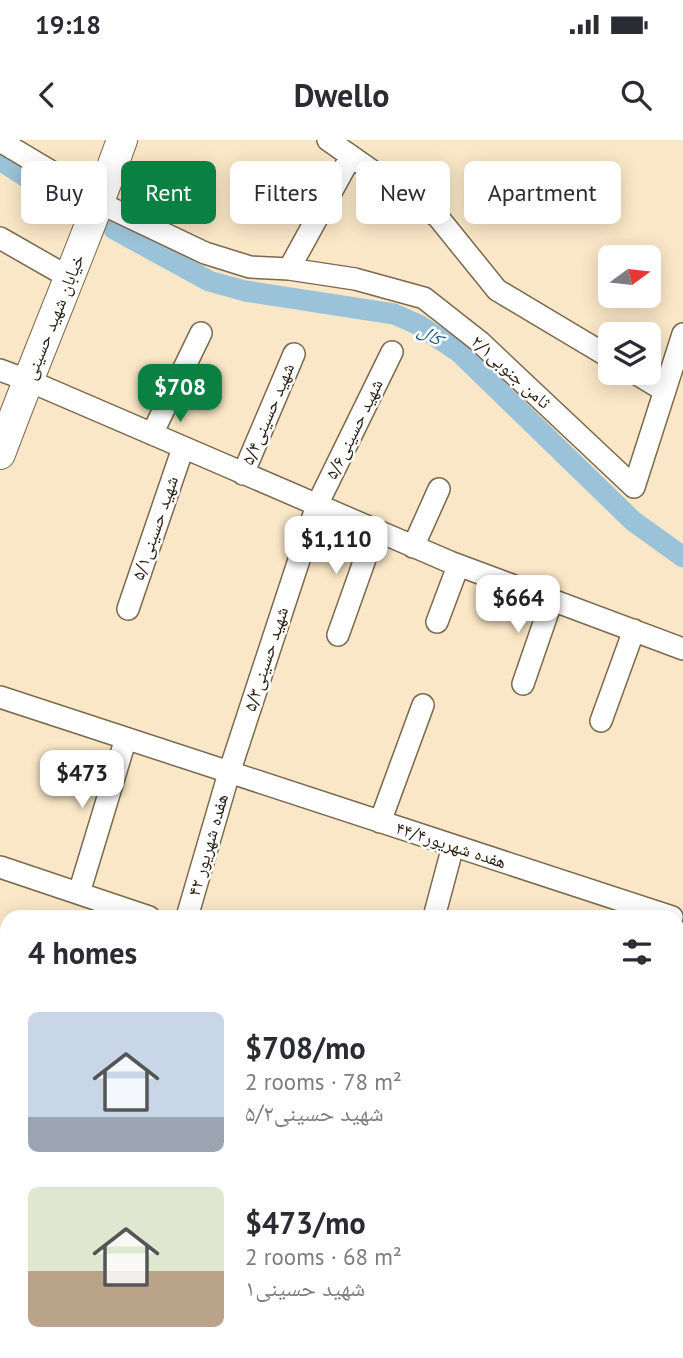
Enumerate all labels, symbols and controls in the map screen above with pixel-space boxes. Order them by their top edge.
text: 19:18 [35,8,101,41]
text: Dwello [294,74,389,116]
icon: back [28,76,66,114]
icon: search [617,76,655,114]
chip: Buy [21,161,107,224]
chip: Rent [121,161,216,224]
chip: Filters [230,161,342,224]
chip: New [356,161,450,224]
chip: Apartment [464,161,621,224]
north arrow [598,245,662,308]
map controls [598,245,661,385]
street label: خیابان شهید حسینی [18,251,89,383]
water label: کال [414,317,450,352]
button: layers [598,322,661,385]
street label: ثامن جنوبی۲/۱ [467,330,556,413]
street label: شهید حسینی۵/۴ [236,359,299,468]
pin: $708 [139,364,221,424]
text: $708 [154,372,206,401]
street label: شهید حسینی۵/۶ [319,375,388,483]
street label: شهید حسینی۵/۱ [126,473,183,583]
pin: $1,110 [279,516,393,576]
text: $1,110 [300,524,372,553]
pin: $664 [477,575,559,635]
text: $664 [492,583,544,612]
street label: شهید حسینی۵/۳ [238,604,293,714]
pin: $473 [41,750,123,810]
text: $473 [56,758,108,787]
street label: هفده شهریور ۴۲ [182,791,233,899]
street label: هفده شهریور۴۴/۴ [393,816,509,873]
text: 4 homes [28,933,137,972]
icon: filters [618,933,656,971]
text: $708/mo [245,1028,366,1067]
icon: home [84,1040,168,1124]
text: 2 rooms · 78 m² [245,1067,402,1096]
text: شهید حسینی۵/۲ [245,1098,384,1127]
text: $473/mo [245,1203,366,1242]
icon: home [84,1215,168,1299]
text: 2 rooms · 68 m² [245,1242,402,1271]
text: شهید حسینی۱ [245,1273,365,1302]

